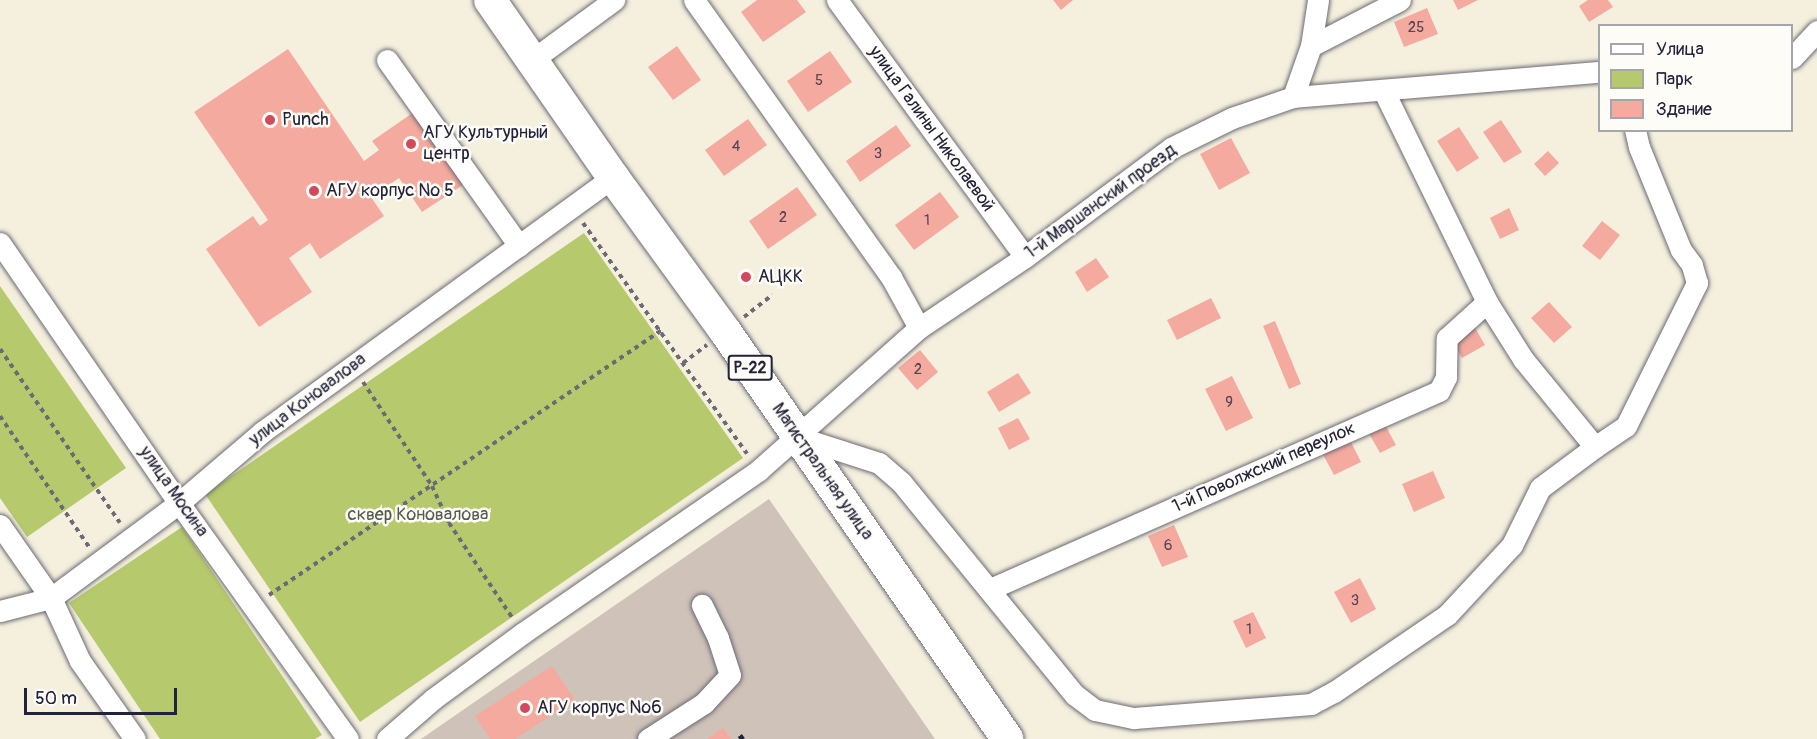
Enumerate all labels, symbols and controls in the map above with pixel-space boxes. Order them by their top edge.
house number: 25 [1408,19,1424,37]
legend [1598,24,1793,132]
text: Улица [1656,38,1704,61]
street label: улица Галины Николаевой [864,42,998,216]
text: Парк [1656,68,1693,91]
house number: 5 [815,72,823,90]
text: Здание [1656,98,1712,121]
place label: Punch [282,109,329,131]
marker: Punch [263,113,277,127]
place label: АГУ Культурный центр [423,123,548,166]
marker: АГУ Культурный центр [404,137,418,151]
house number: 4 [732,138,740,156]
street label: 1-й Маршанский проезд [1021,140,1181,264]
house number: 3 [874,145,882,163]
place label: АГУ корпус № 5 [326,180,454,202]
marker: АГУ корпус № 5 [307,184,321,198]
house number: 2 [779,209,787,227]
house number: 1 [924,212,930,230]
place label: АЦКК [758,266,803,288]
marker: АЦКК [739,270,753,284]
street label: улица Коновалова [245,349,371,451]
road number: Р-22 [728,355,772,381]
house number: 2 [914,361,922,379]
house number: 9 [1225,394,1233,412]
street label: Магистральная улица [767,399,877,545]
street label: 1-й Поволжский переулок [1169,418,1359,518]
street label: улица Мосина [134,442,212,542]
park label: сквер Коновалова [348,504,488,526]
house number: 6 [1164,537,1172,555]
house number: 3 [1351,592,1359,610]
house number: 1 [1246,621,1252,639]
scale bar [27,676,180,714]
text: 50 m [35,687,77,710]
place label: АГУ корпус №6 [537,697,662,719]
marker: АГУ корпус №6 [518,701,532,715]

